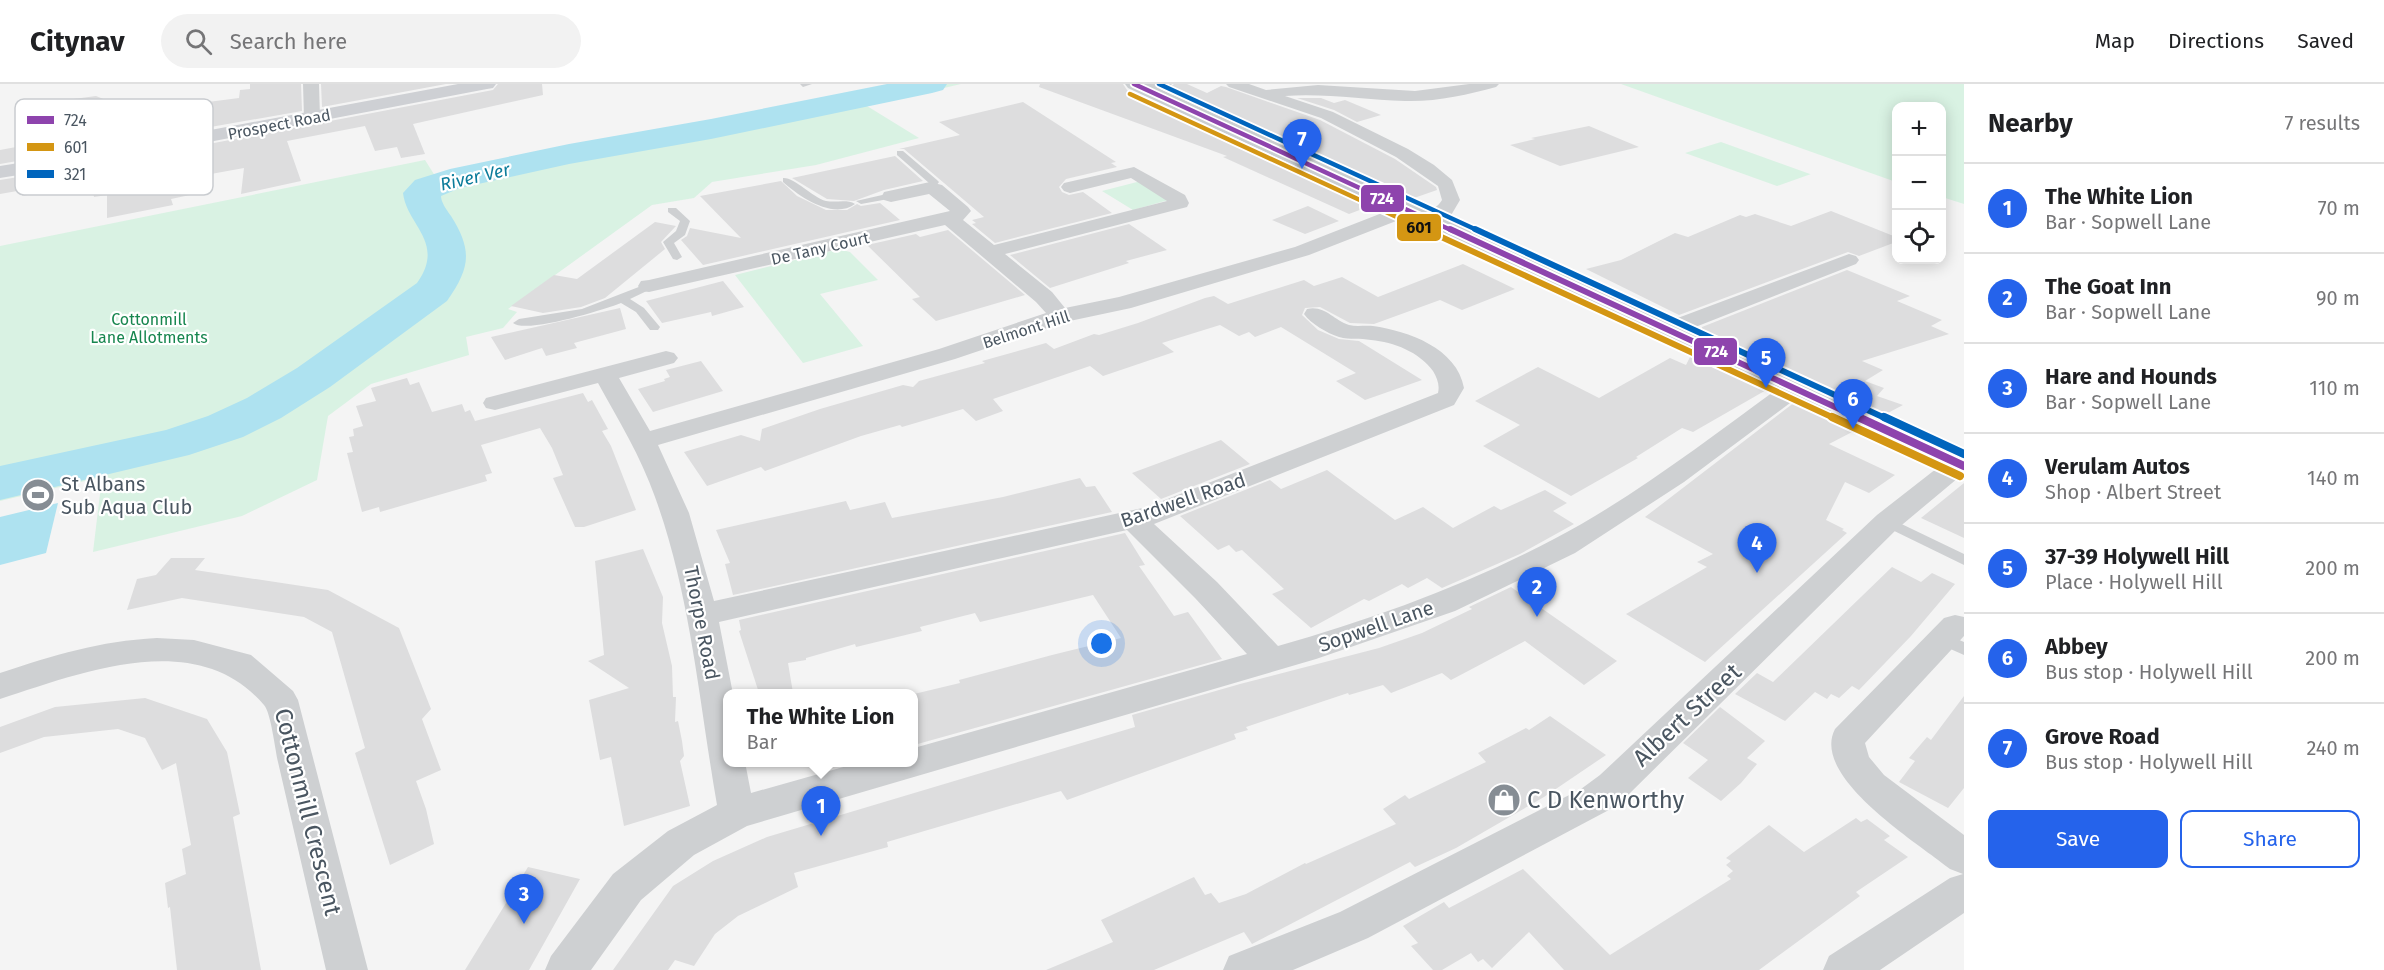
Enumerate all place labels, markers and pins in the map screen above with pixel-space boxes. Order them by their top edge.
pin: 7 [1282,120,1322,169]
pin: 5 [1746,338,1786,388]
pin: 6 [1834,380,1872,429]
place label: St Albans Sub Aqua Club [61,472,192,519]
sports icon: St Albans Sub Aqua Club [20,477,56,513]
pin: 4 [1738,524,1776,573]
pin: 2 [1518,568,1556,617]
shop icon: C D Kenworthy [1486,782,1522,818]
pin: 1 [802,786,840,836]
place label: C D Kenworthy [1527,786,1685,814]
pin: 3 [504,874,544,924]

